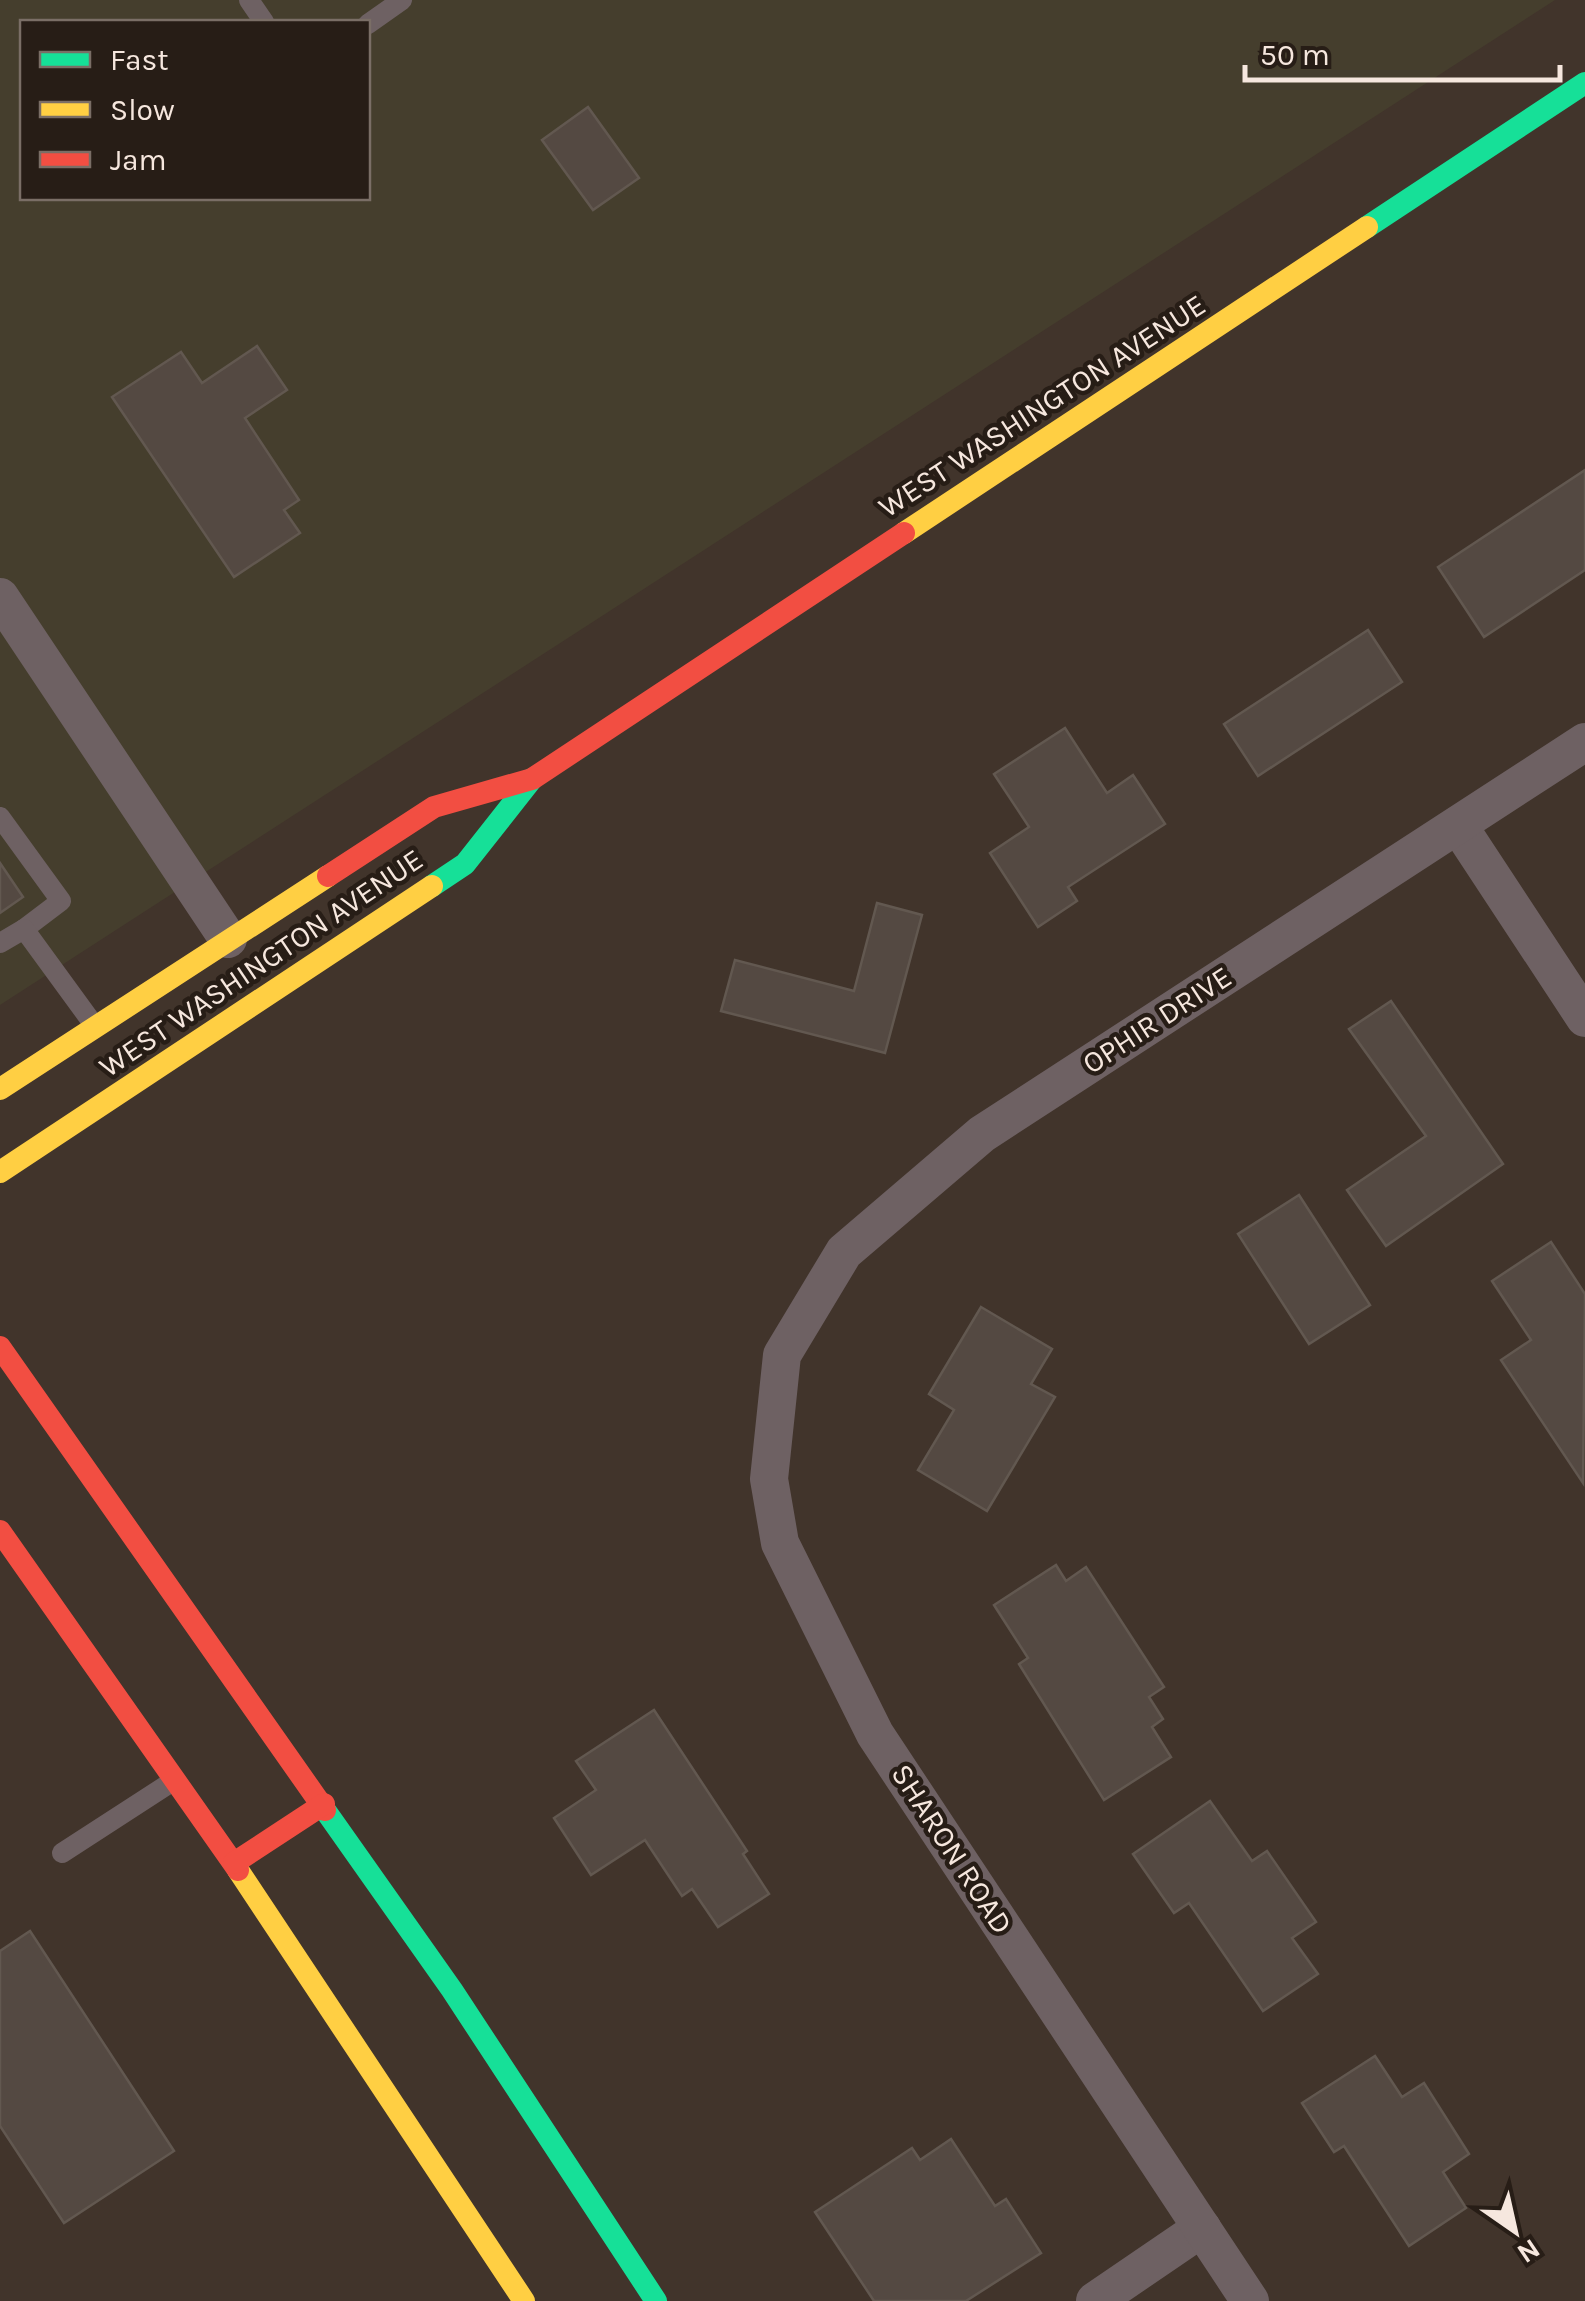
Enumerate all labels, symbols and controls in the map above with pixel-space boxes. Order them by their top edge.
legend [20,20,370,200]
scale bar [1245,20,1560,82]
text: 50 m [1260,37,1330,73]
text: Fast [110,42,169,78]
text: Slow [110,92,175,128]
text: Jam [110,142,167,178]
street label: WEST WASHINGTON AVENUE [872,287,1212,525]
street label: WEST WASHINGTON AVENUE [92,841,430,1085]
street label: OPHIR DRIVE [1076,959,1238,1081]
street label: SHARON ROAD [884,1757,1020,1941]
north arrow [1465,2181,1565,2281]
text: N [1511,2232,1546,2271]

